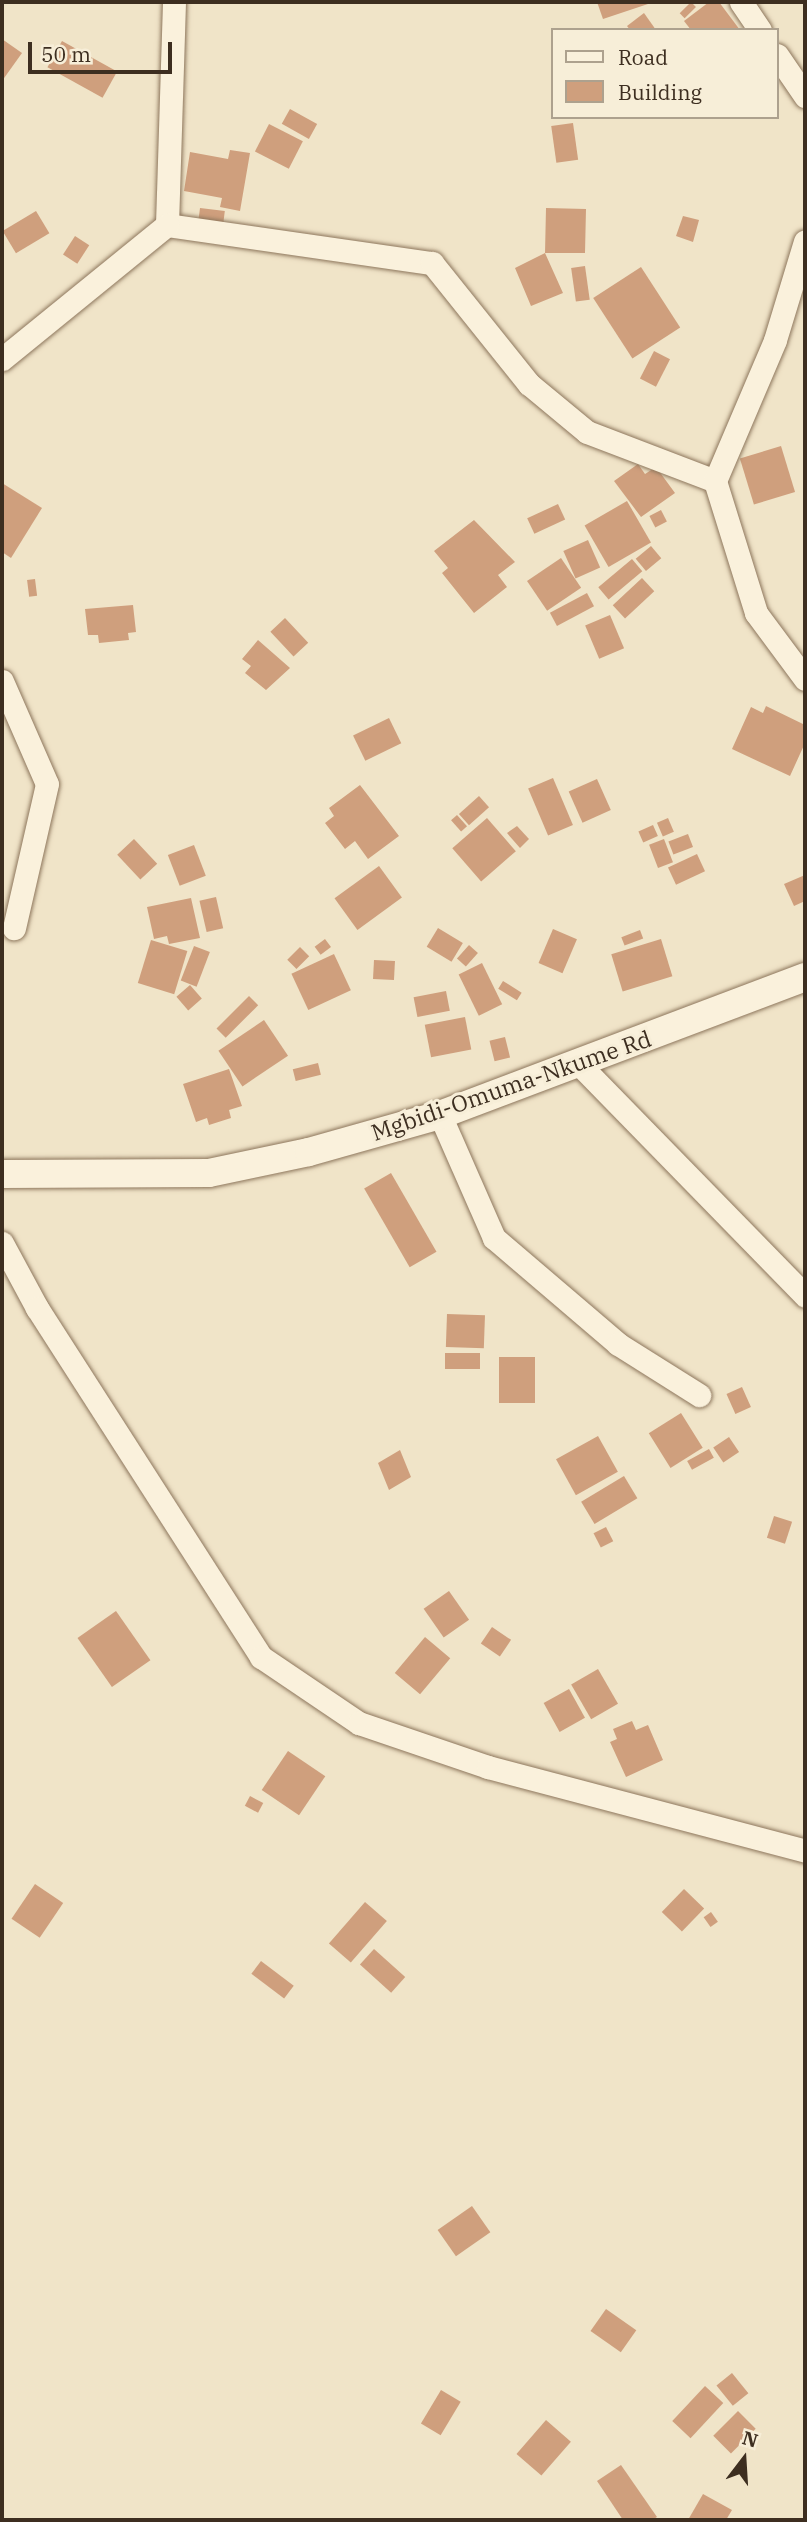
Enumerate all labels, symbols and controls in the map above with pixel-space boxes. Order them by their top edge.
scale bar [32,28,175,72]
legend [552,28,779,119]
text: 50 m [41,40,91,68]
text: Road [618,43,668,71]
text: Building [618,78,702,106]
street label: Mgbidi-Omuma-Nkume Rd [367,1024,655,1146]
north arrow [709,2424,779,2494]
text: N [739,2425,761,2453]

